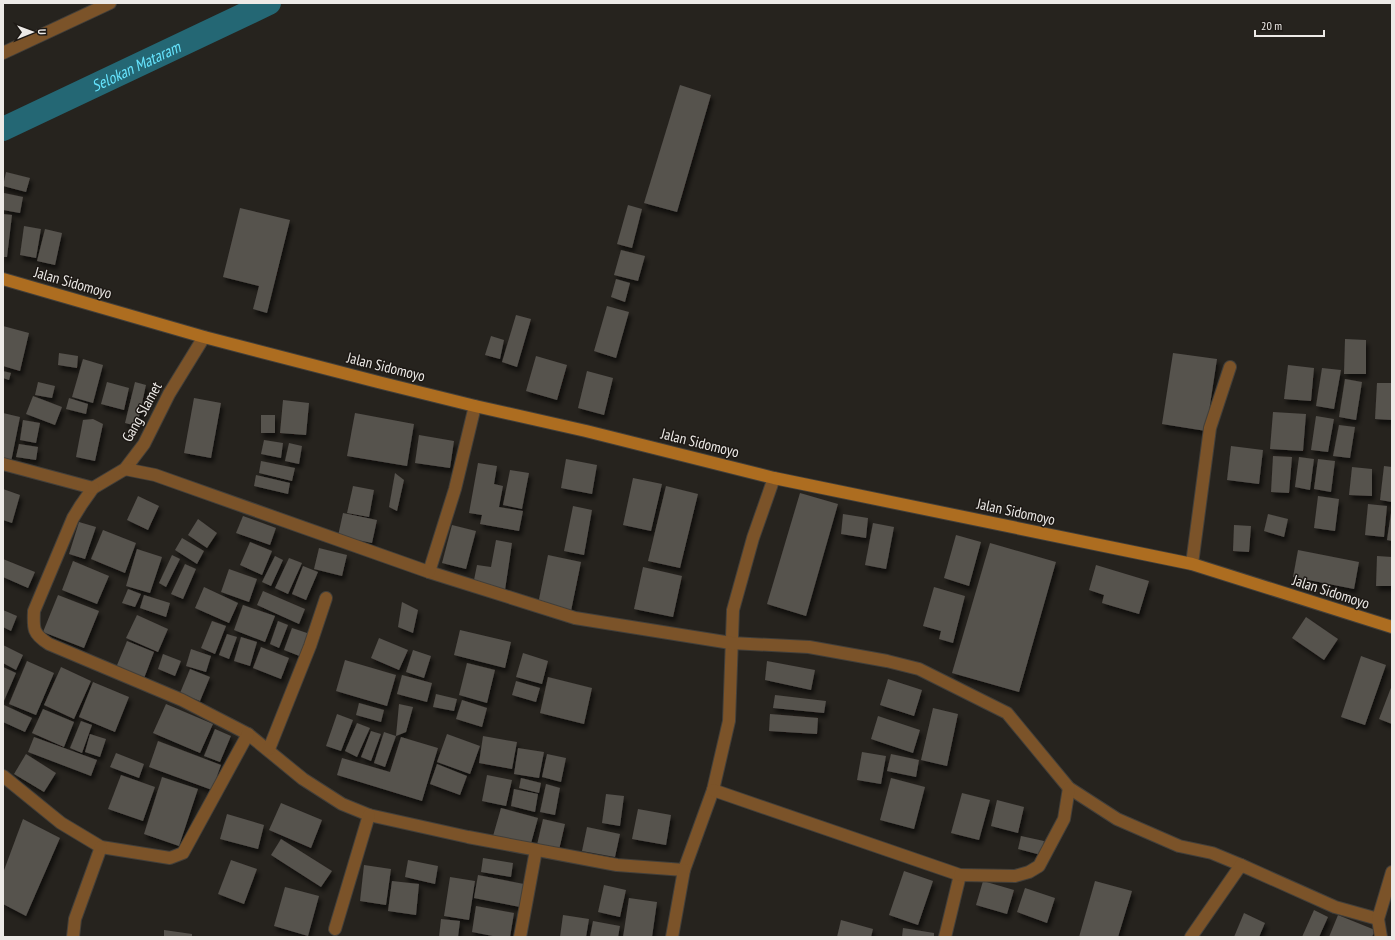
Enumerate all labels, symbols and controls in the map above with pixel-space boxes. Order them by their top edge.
north arrow [12,12,52,52]
scale bar [1255,12,1324,38]
text: 20 m [1261,18,1282,33]
text: U [35,29,49,35]
water label: Selokan Mataram [88,36,185,96]
street label: Jalan Sidomoyo [31,262,114,303]
street label: Jalan Sidomoyo [344,347,427,385]
street label: Gang Slamet [117,378,166,445]
street label: Jalan Sidomoyo [658,423,741,461]
street label: Jalan Sidomoyo [974,494,1057,529]
street label: Jalan Sidomoyo [1289,570,1372,613]

